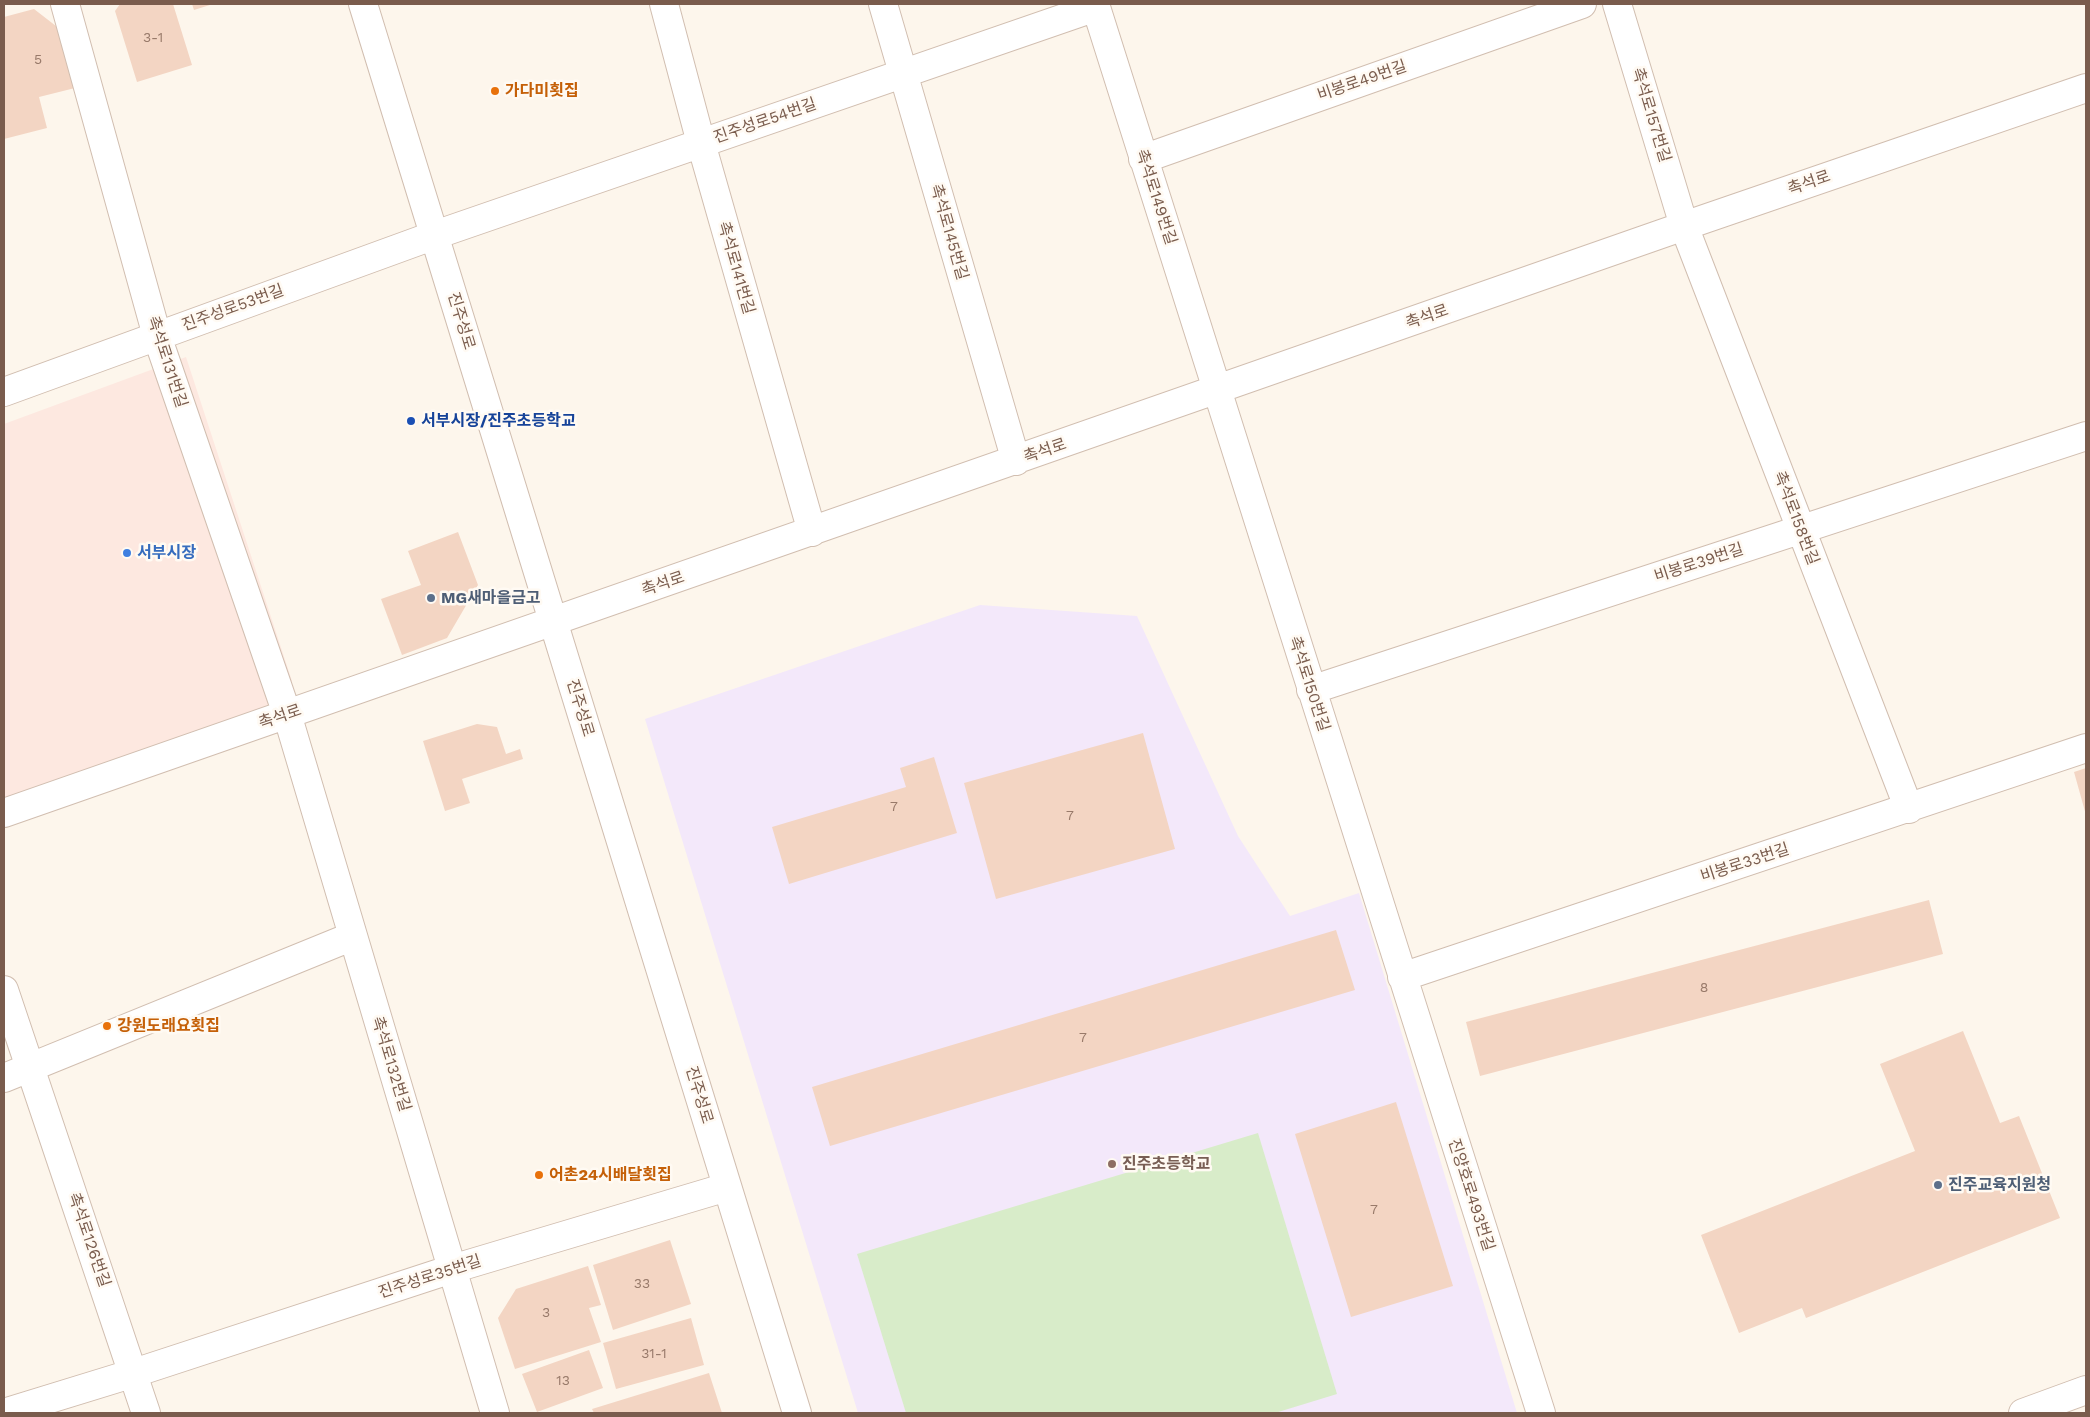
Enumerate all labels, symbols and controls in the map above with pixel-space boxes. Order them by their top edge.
house number: 3-1 [143,30,163,46]
house number: 5 [34,52,42,68]
street label: 비봉로49번길 [1315,57,1409,105]
street label: 촉석로157번길 [1627,65,1675,165]
place label: 가다미횟집 [505,81,579,101]
marker: 가다미횟집 [489,85,501,97]
street label: 진주성로54번길 [711,94,819,148]
street label: 촉석로149번길 [1131,147,1181,247]
street label: 촉석로 [1785,167,1833,199]
street label: 촉석로145번길 [926,182,972,282]
street label: 촉석로141번길 [714,219,758,317]
street label: 진주성로53번길 [179,281,287,335]
street label: 진주성로 [443,290,479,352]
street label: 촉석로 [1403,301,1451,333]
street label: 촉석로131번길 [143,314,191,410]
place label: 서부시장/진주초등학교 [421,411,576,431]
marker: 서부시장/진주초등학교 [405,415,417,427]
street label: 촉석로 [1021,435,1069,467]
street label: 촉석로158번길 [1769,468,1823,568]
street label: 비봉로39번길 [1652,540,1746,586]
place label: 서부시장 [137,543,196,563]
marker: 서부시장 [121,547,133,559]
street label: 촉석로 [639,568,687,600]
place label: MG새마을금고 [441,588,541,608]
marker: MG새마을금고 [425,592,437,604]
street label: 촉석로150번길 [1285,634,1333,734]
street label: 진주성로 [562,677,598,739]
street label: 촉석로 [256,701,304,733]
house number: 7 [890,799,898,815]
house number: 7 [1066,808,1074,824]
street label: 비봉로33번길 [1698,840,1792,886]
house number: 8 [1700,980,1708,996]
street label: 촉석로132번길 [367,1014,415,1114]
place label: 강원도래요횟집 [117,1016,220,1036]
marker: 강원도래요횟집 [101,1020,113,1032]
house number: 7 [1079,1030,1087,1046]
street label: 진주성로 [681,1064,717,1126]
street label: 진양호로493번길 [1444,1136,1498,1254]
place label: 진주초등학교 [1122,1154,1210,1174]
marker: 진주초등학교 [1106,1158,1118,1170]
place label: 어촌24시배달횟집 [549,1165,672,1185]
marker: 어촌24시배달횟집 [533,1169,545,1181]
place label: 진주교육지원청 [1948,1175,2051,1195]
marker: 진주교육지원청 [1932,1179,1944,1191]
street label: 촉석로126번길 [64,1190,114,1290]
house number: 7 [1370,1202,1378,1218]
street label: 진주성로35번길 [376,1251,484,1303]
house number: 33 [634,1276,650,1292]
house number: 3 [542,1305,550,1321]
house number: 31-1 [641,1346,667,1362]
house number: 13 [556,1373,570,1389]

